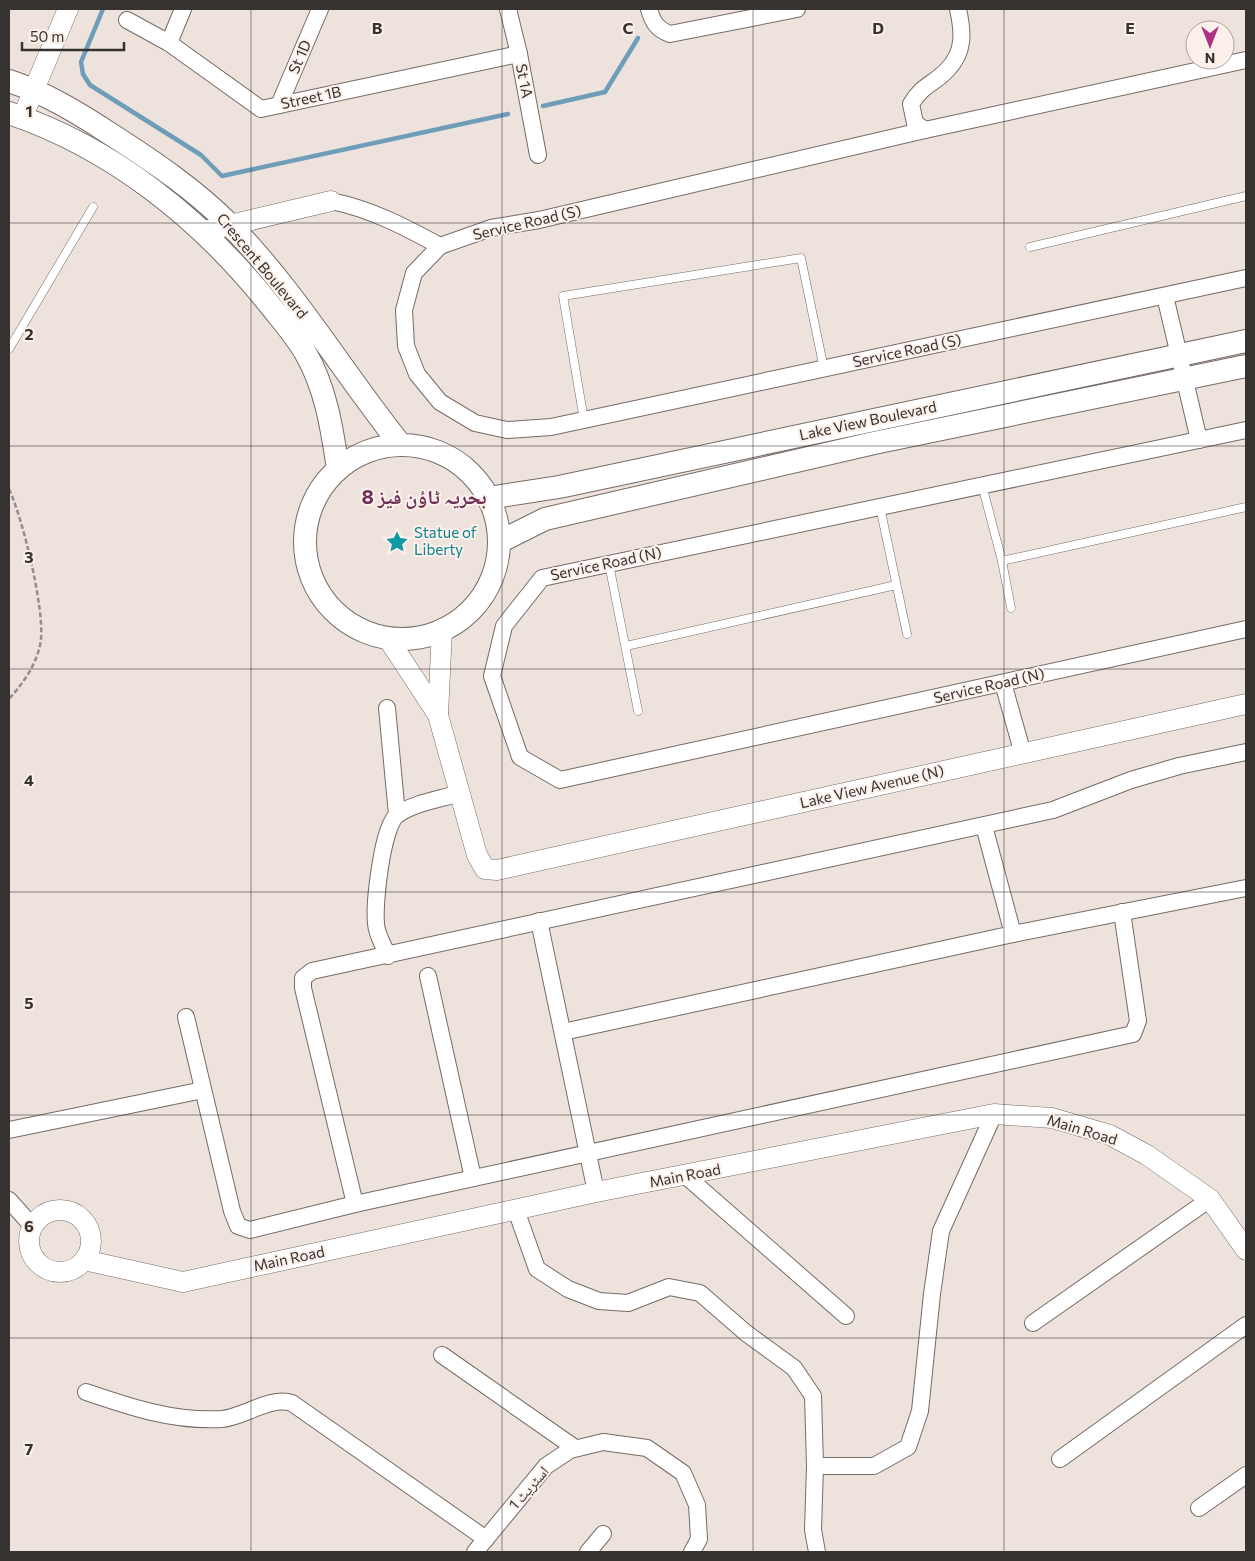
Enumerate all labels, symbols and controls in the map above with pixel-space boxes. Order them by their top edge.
text: B [372,18,383,37]
text: C [623,18,634,37]
text: D [872,18,884,37]
text: E [1125,18,1135,37]
scale bar [22,20,125,52]
north arrow [1185,20,1235,70]
text: 50 m [30,27,64,45]
street label: St 1D [284,37,314,76]
text: N [1205,50,1215,67]
street label: St 1A [513,62,537,99]
street label: Street 1B [279,82,343,112]
text: 1 [25,101,33,120]
street label: Service Road (S) [471,201,583,243]
street label: Crescent Boulevard [213,209,312,322]
text: 2 [24,324,34,343]
street label: Service Road (S) [851,330,963,370]
street label: Lake View Boulevard [797,397,938,443]
district label: بحریہ ٹاؤن فیز 8 [362,484,486,509]
place label: Statue of Liberty [414,523,477,558]
place icon: Statue of Liberty [384,529,410,555]
street label: Service Road (N) [549,542,663,584]
text: 3 [24,547,34,566]
street label: Service Road (N) [932,664,1046,707]
street label: Lake View Avenue (N) [798,761,946,811]
text: 4 [24,770,34,789]
text: 5 [24,993,34,1012]
street label: Main Road [1045,1110,1120,1148]
street label: Main Road [648,1159,722,1191]
text: 6 [24,1216,34,1235]
street label: Main Road [252,1242,326,1274]
text: 7 [25,1439,34,1458]
street label: اسٹریٹ 1 [505,1462,553,1513]

